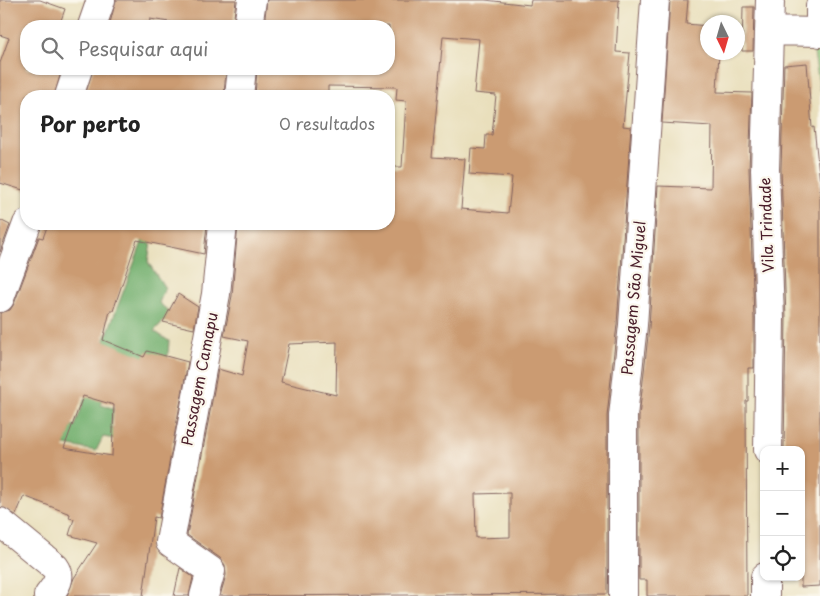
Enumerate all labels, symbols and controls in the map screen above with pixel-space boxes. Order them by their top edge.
north arrow [700,15,745,60]
search box [20,20,395,75]
icon: search [38,34,66,62]
text: Pesquisar aqui [78,34,208,62]
text: Por perto [40,107,140,139]
text: 0 resultados [279,111,375,135]
street label: Vila Trindade [752,177,779,273]
street label: Passagem São Miguel [614,220,651,376]
street label: Passagem Camapu [174,310,223,447]
map controls [760,446,805,581]
button: + [760,446,805,491]
button: − [760,491,805,536]
button: locate [760,536,805,581]

